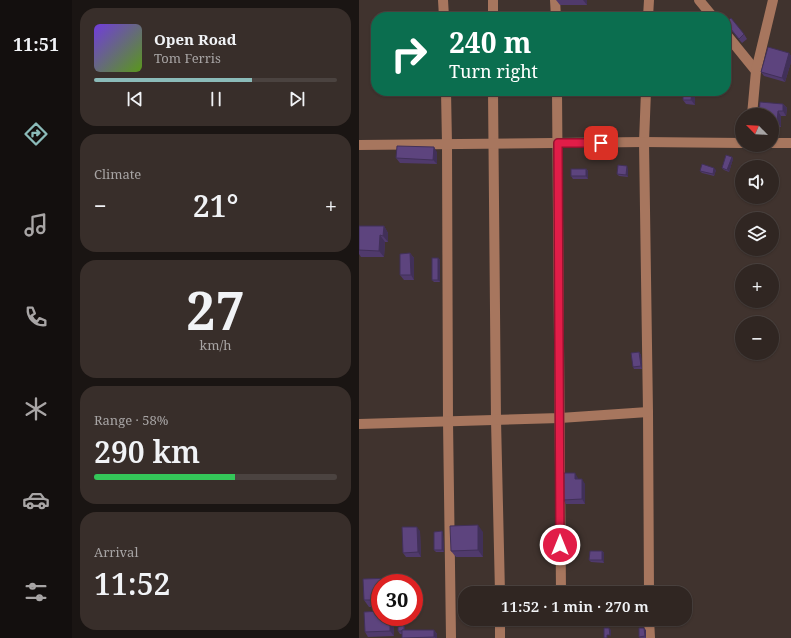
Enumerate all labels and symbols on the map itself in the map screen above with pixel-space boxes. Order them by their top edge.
north arrow [735,108,779,152]
pin [584,126,618,160]
position arrow [539,524,581,566]
speed limit sign: 30 [371,574,423,626]

